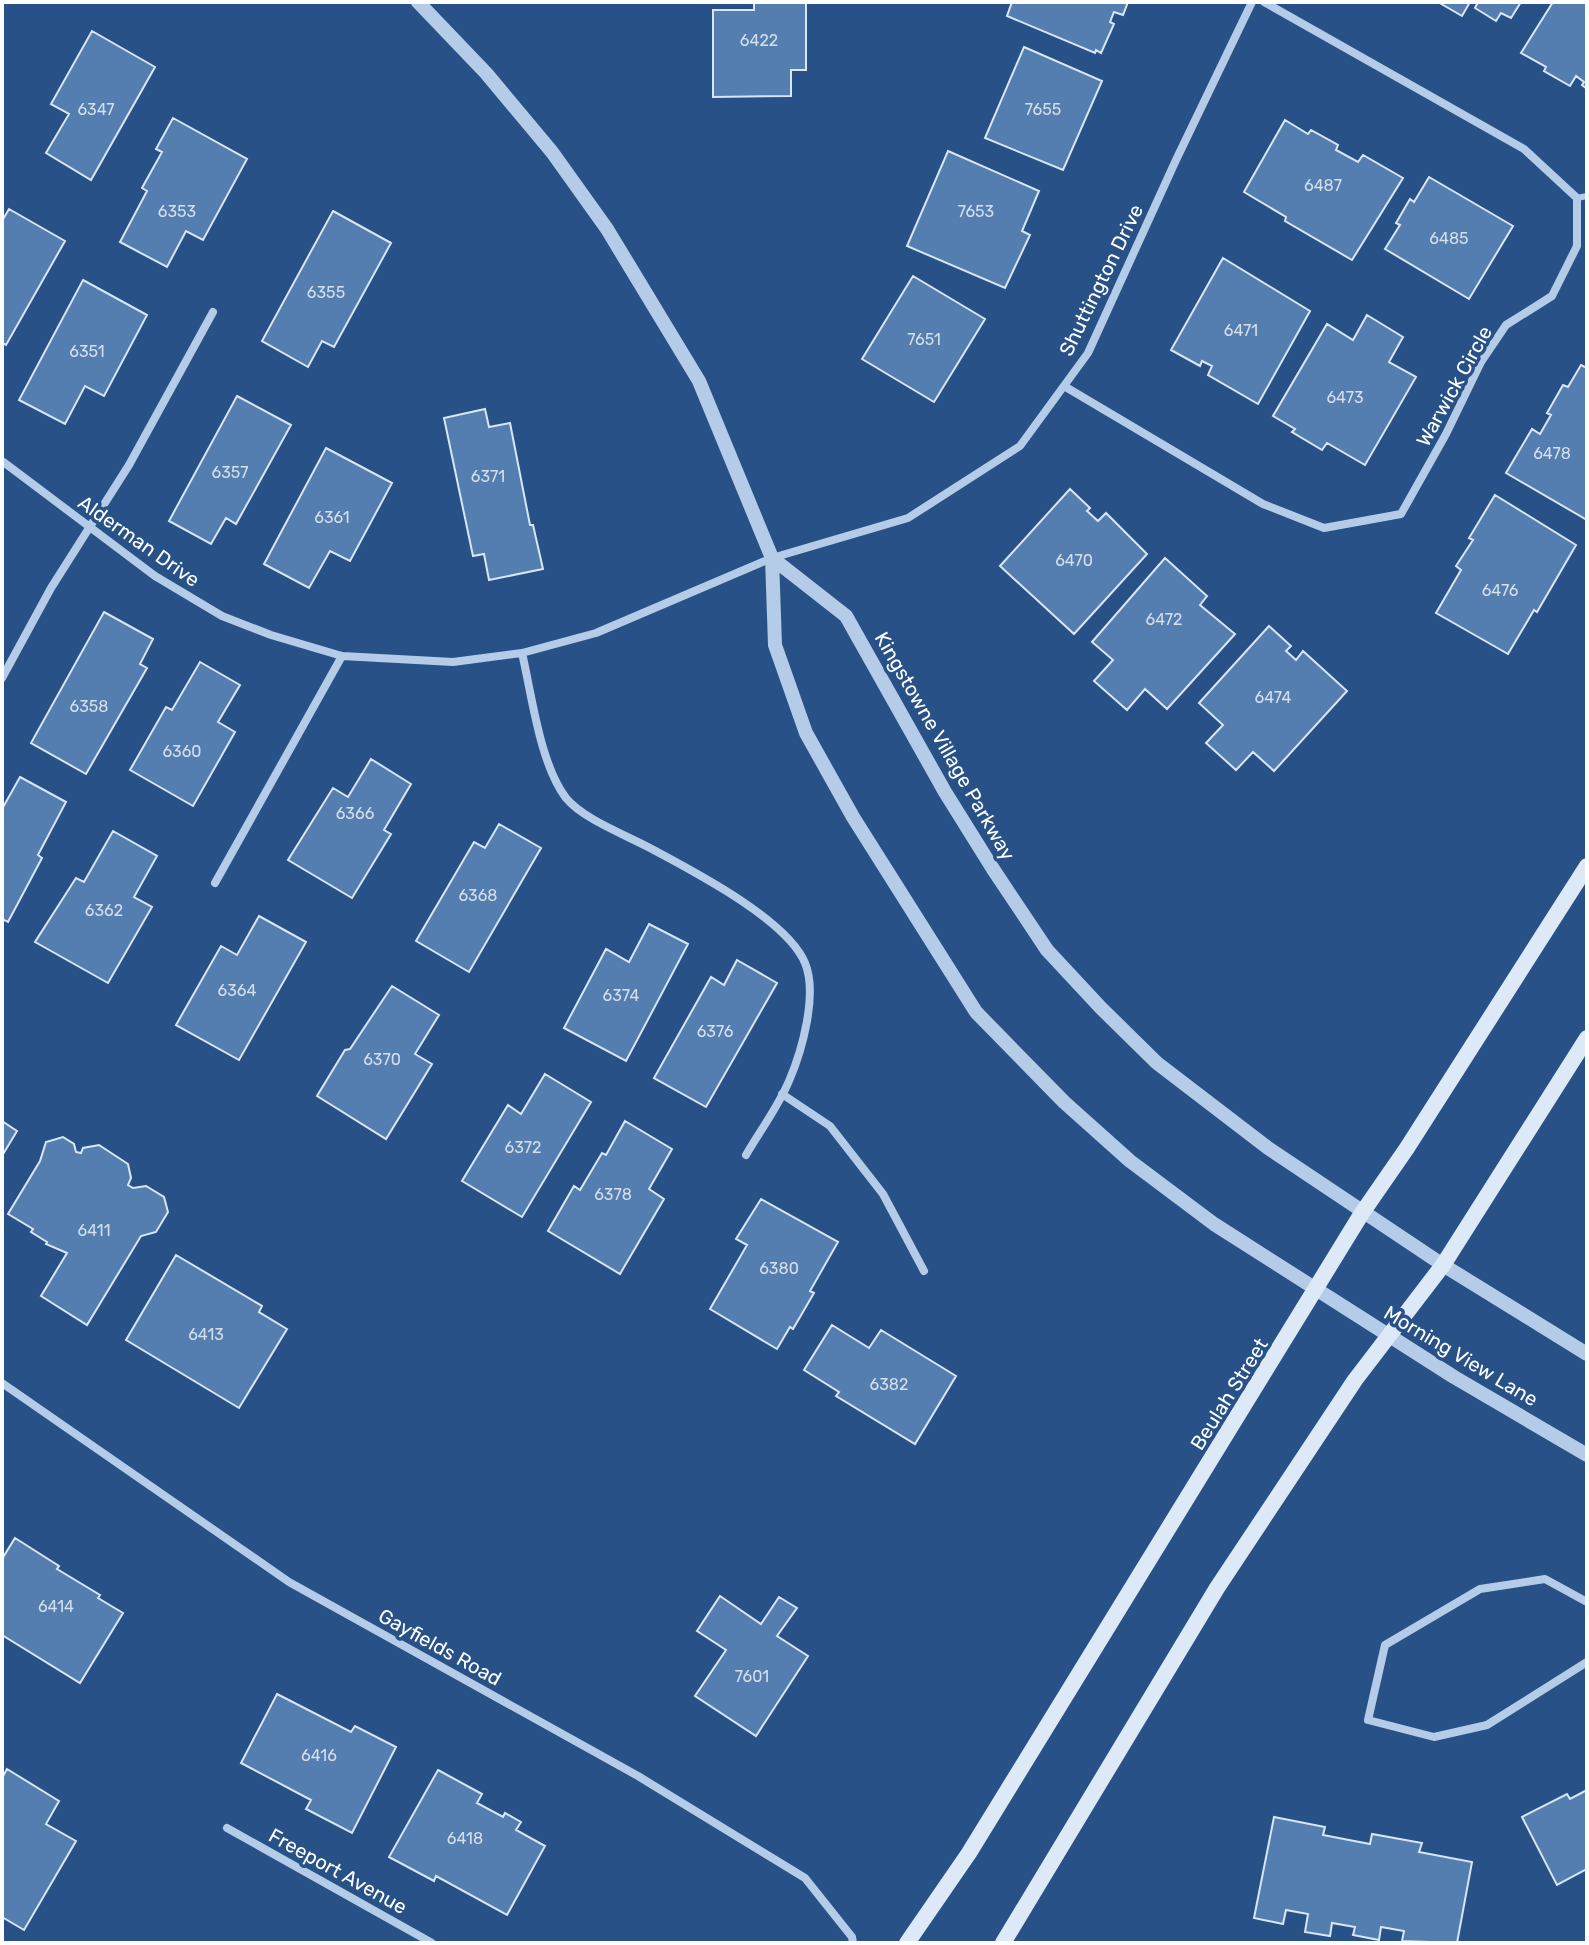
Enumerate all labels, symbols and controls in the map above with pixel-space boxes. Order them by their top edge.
house number: 6422 [740,31,778,50]
house number: 6347 [77,100,115,119]
house number: 7655 [1025,100,1061,119]
house number: 6487 [1304,176,1342,195]
street label: Shuttington Drive [1054,200,1148,360]
house number: 6353 [158,202,196,221]
house number: 7653 [958,202,994,221]
house number: 6485 [1429,229,1469,248]
house number: 6355 [307,283,345,302]
house number: 6471 [1224,321,1258,340]
street label: Warwick Circle [1411,322,1497,450]
house number: 7651 [907,330,941,349]
house number: 6351 [69,342,105,361]
house number: 6473 [1326,388,1364,407]
house number: 6478 [1533,444,1571,463]
house number: 6357 [212,463,248,482]
house number: 6371 [471,467,505,486]
street label: Alderman Drive [74,490,204,592]
house number: 6361 [314,508,350,527]
house number: 6470 [1055,551,1093,570]
house number: 6476 [1482,581,1519,600]
house number: 6472 [1146,610,1182,629]
street label: Kingstowne Village Parkway [870,628,1020,864]
house number: 6474 [1255,688,1292,707]
house number: 6358 [70,697,108,716]
house number: 6360 [162,742,202,761]
house number: 6366 [336,804,375,823]
house number: 6368 [458,886,498,905]
house number: 6362 [85,901,123,920]
house number: 6364 [218,981,256,1000]
house number: 6374 [603,986,639,1005]
house number: 6376 [697,1022,734,1041]
house number: 6370 [363,1050,401,1069]
house number: 6372 [505,1138,541,1157]
house number: 6378 [594,1185,632,1204]
house number: 6411 [78,1221,110,1240]
house number: 6380 [759,1259,799,1278]
street label: Morning View Lane [1380,1301,1542,1411]
house number: 6413 [188,1325,224,1344]
street label: Beulah Street [1185,1333,1273,1454]
house number: 6382 [870,1375,908,1394]
house number: 6414 [38,1597,74,1616]
street label: Gayfields Road [374,1603,506,1691]
house number: 7601 [735,1667,769,1686]
house number: 6416 [301,1746,337,1765]
street label: Freeport Avenue [265,1823,411,1919]
house number: 6418 [447,1829,483,1848]

